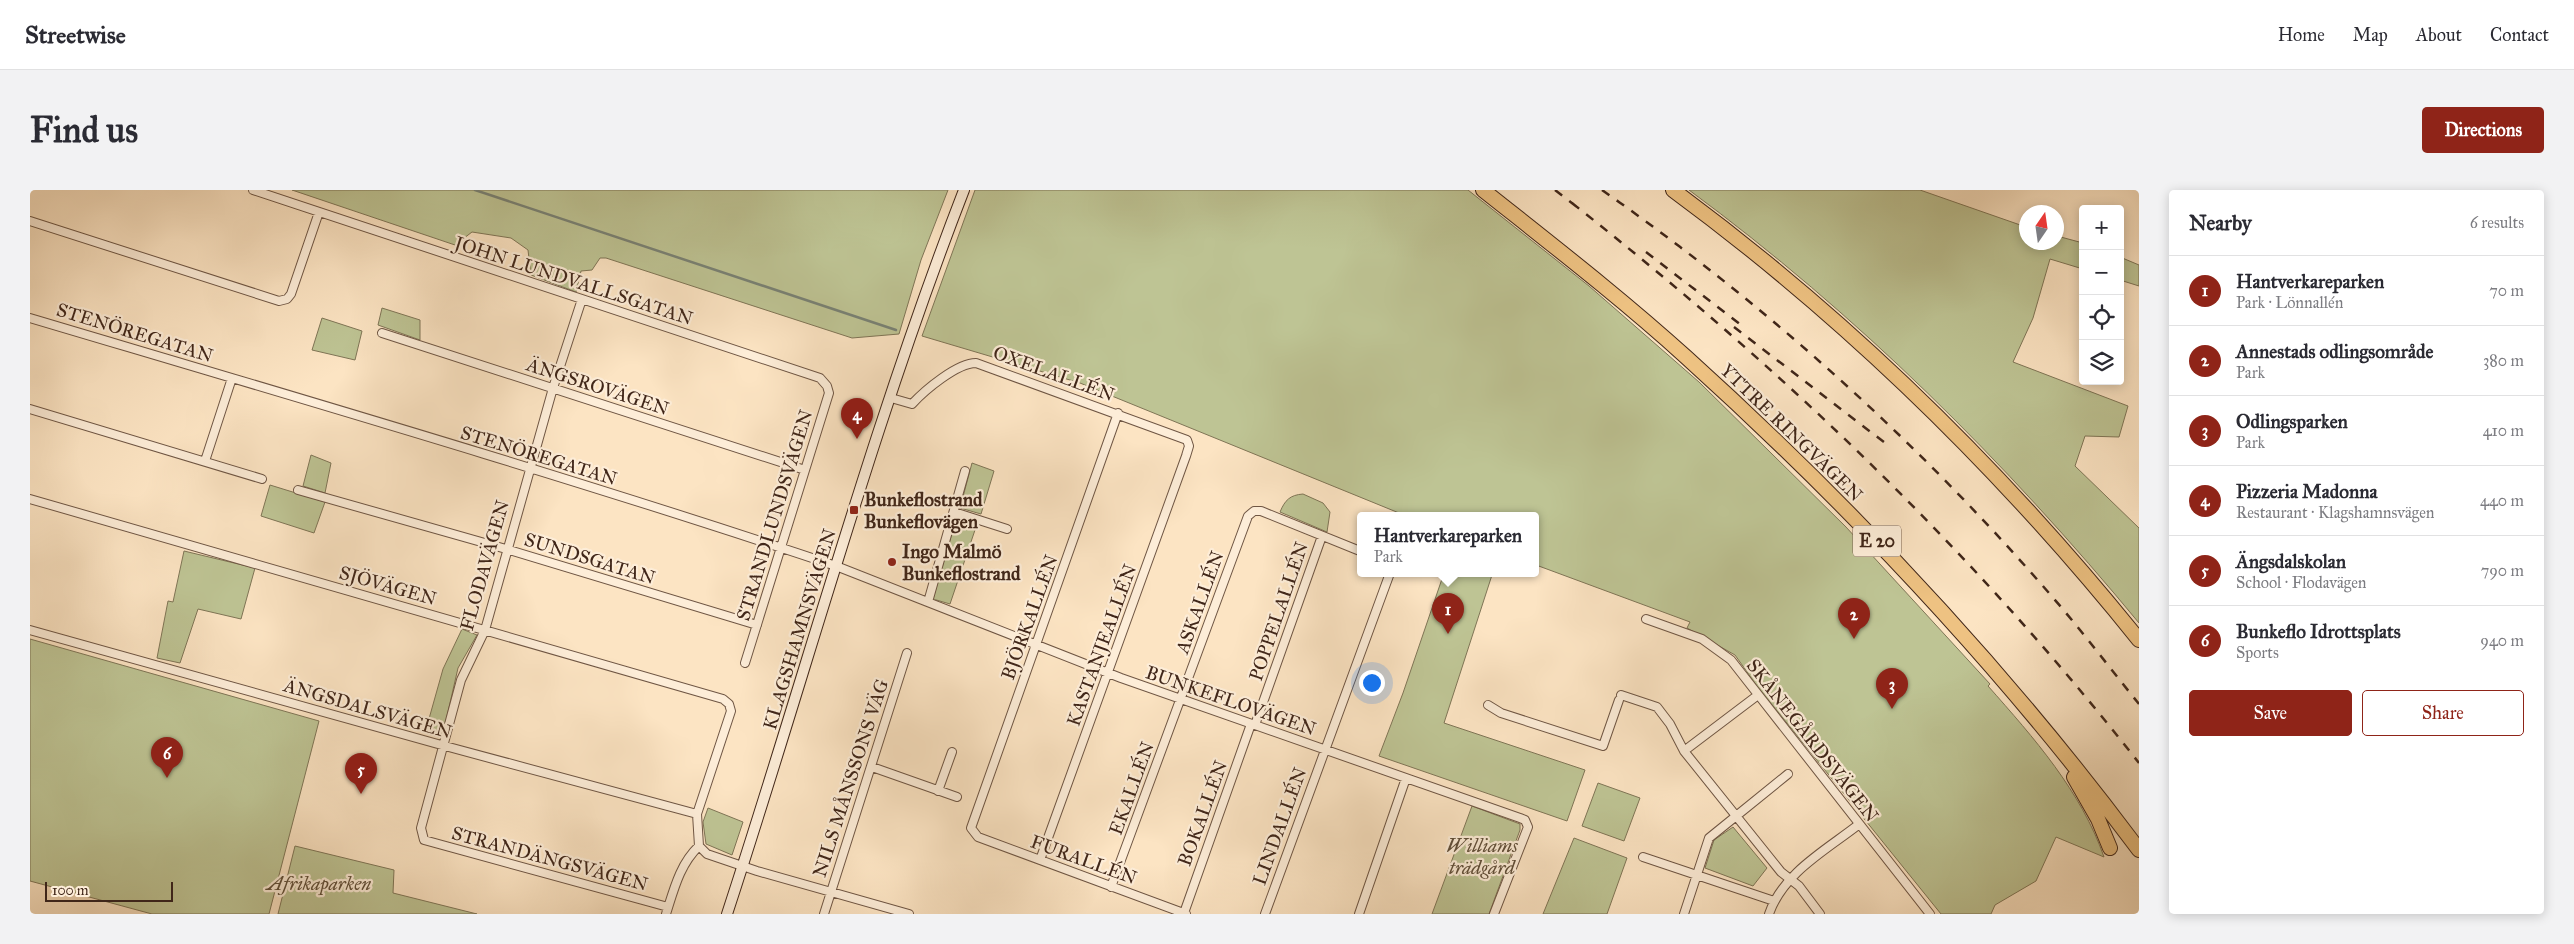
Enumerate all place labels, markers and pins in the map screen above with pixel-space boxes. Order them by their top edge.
pin: 4 [841,398,873,439]
place label: Bunkeflostrand Bunkeflovägen [864,488,983,534]
marker: Bunkeflostrand Bunkeflovägen [848,504,860,516]
place label: Ingo Malmö Bunkeflostrand [902,540,1021,585]
marker: Ingo Malmö Bunkeflostrand [886,556,898,568]
pin: 1 [1432,593,1464,634]
pin: 2 [1838,598,1870,639]
pin: 3 [1876,668,1908,709]
pin: 6 [151,737,183,778]
pin: 5 [345,753,377,794]

